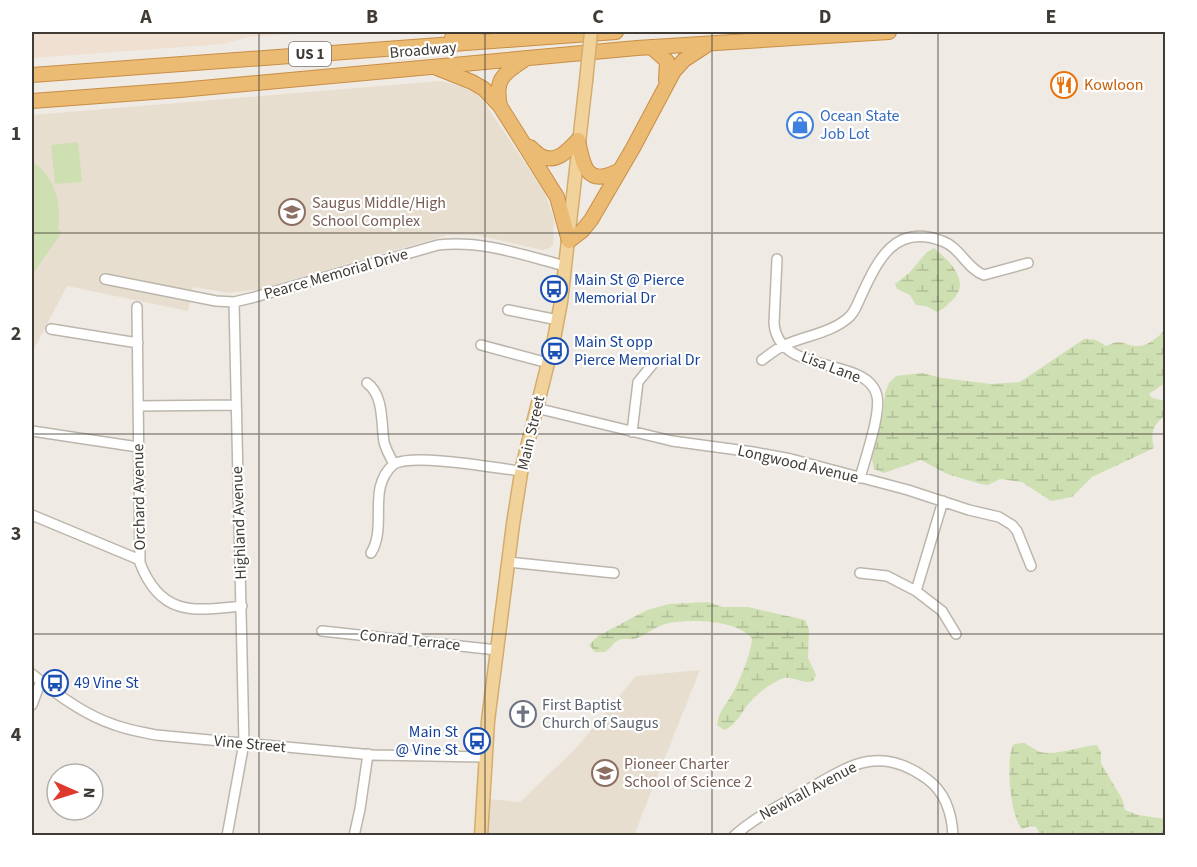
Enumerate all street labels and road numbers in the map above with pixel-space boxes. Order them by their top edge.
street label: Broadway [389,36,458,64]
road number: US 1 [289,42,331,66]
street label: Pearce Memorial Drive [261,243,411,305]
street label: Lisa Lane [798,346,864,388]
street label: Main Street [512,393,550,472]
street label: Longwood Avenue [736,439,861,489]
street label: Orchard Avenue [127,443,151,551]
street label: Highland Avenue [226,466,252,580]
street label: Conrad Terrace [359,624,461,656]
street label: Vine Street [213,730,287,758]
street label: Newhall Avenue [755,756,861,826]

